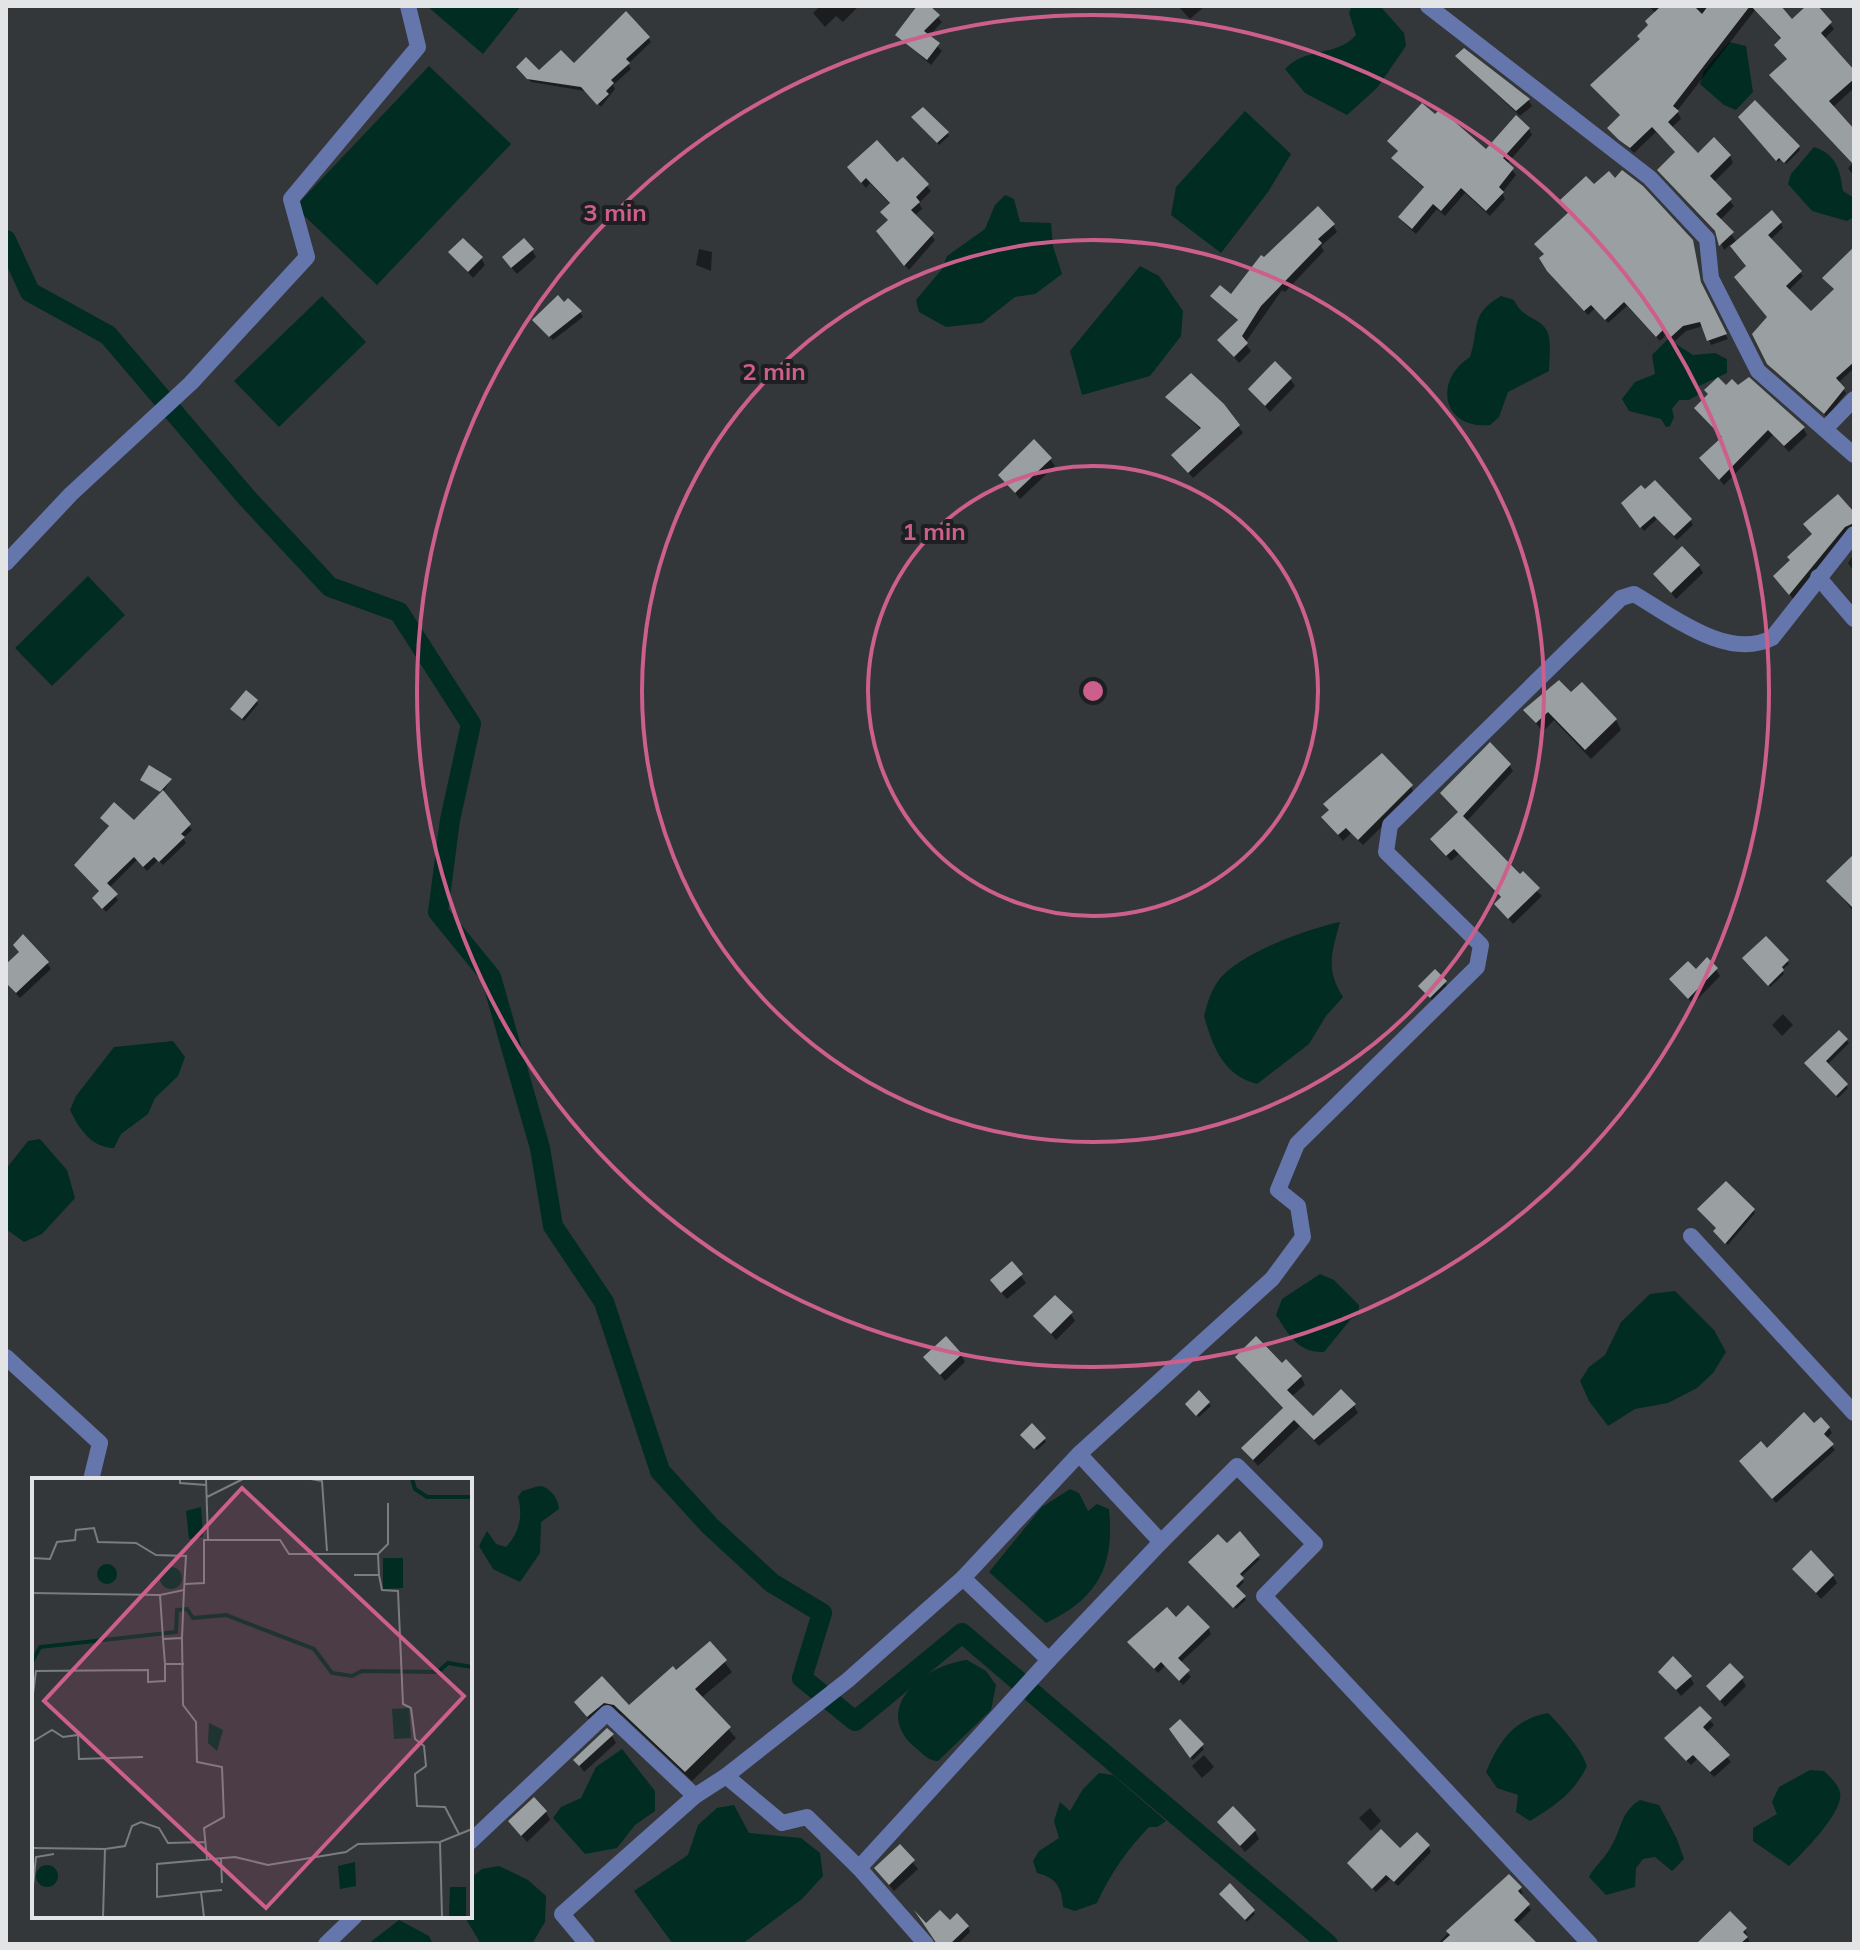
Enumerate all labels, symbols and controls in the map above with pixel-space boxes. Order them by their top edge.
text: 3 min [583,197,647,227]
text: 2 min [742,356,806,386]
text: 1 min [902,516,966,546]
centre of rings [1079,677,1107,705]
inset map [32,1478,472,1918]

